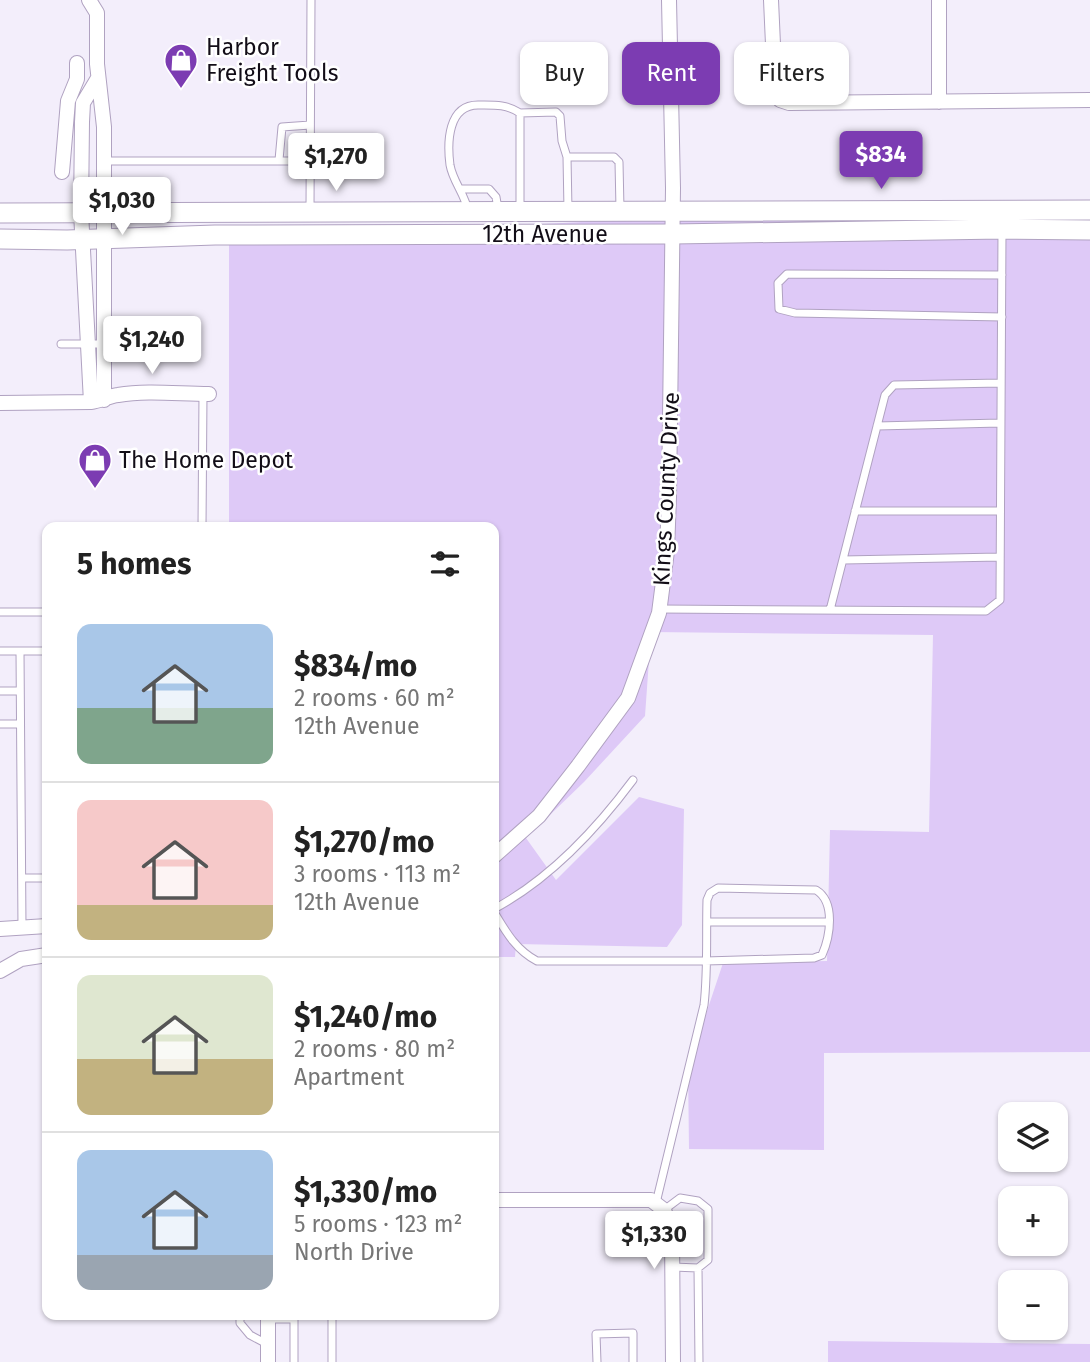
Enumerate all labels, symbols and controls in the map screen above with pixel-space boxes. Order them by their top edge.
place label: Harbor Freight Tools [206,33,339,87]
shop icon: Harbor Freight Tools [162,41,200,90]
chip: Buy [520,42,608,105]
chip: Rent [622,42,720,105]
chip: Filters [734,42,849,105]
pin: $834 [840,132,922,191]
pin: $1,270 [279,134,393,193]
text: $834 [856,140,906,168]
text: $1,270 [304,142,368,170]
pin: $1,030 [65,177,179,237]
text: $1,030 [89,186,155,214]
street label: 12th Avenue [482,220,608,248]
pin: $1,240 [95,316,209,376]
text: $1,240 [119,325,185,353]
street label: Kings County Drive [647,391,685,587]
shop icon: The Home Depot [76,441,114,490]
place label: The Home Depot [119,446,294,474]
icon: filters [426,545,464,583]
text: 5 homes [77,546,191,582]
text: $834/mo [294,648,417,684]
icon: home [133,652,217,736]
text: 2 rooms · 60 m² [294,684,455,712]
text: 12th Avenue [294,712,420,740]
text: $1,270/mo [294,824,435,860]
icon: home [133,828,217,912]
text: 3 rooms · 113 m² [294,860,461,888]
text: 12th Avenue [294,888,420,916]
text: $1,240/mo [294,999,437,1035]
icon: home [133,1003,217,1087]
text: 2 rooms · 80 m² [294,1035,455,1063]
text: Apartment [294,1063,404,1091]
map controls [998,1102,1068,1340]
button: layers [998,1102,1068,1172]
text: $1,330/mo [294,1174,437,1210]
icon: home [133,1178,217,1262]
button: + [998,1186,1068,1256]
text: 5 rooms · 123 m² [294,1210,462,1238]
pin: $1,330 [597,1212,711,1271]
text: $1,330 [621,1220,687,1248]
text: North Drive [294,1238,414,1266]
button: − [998,1270,1068,1340]

